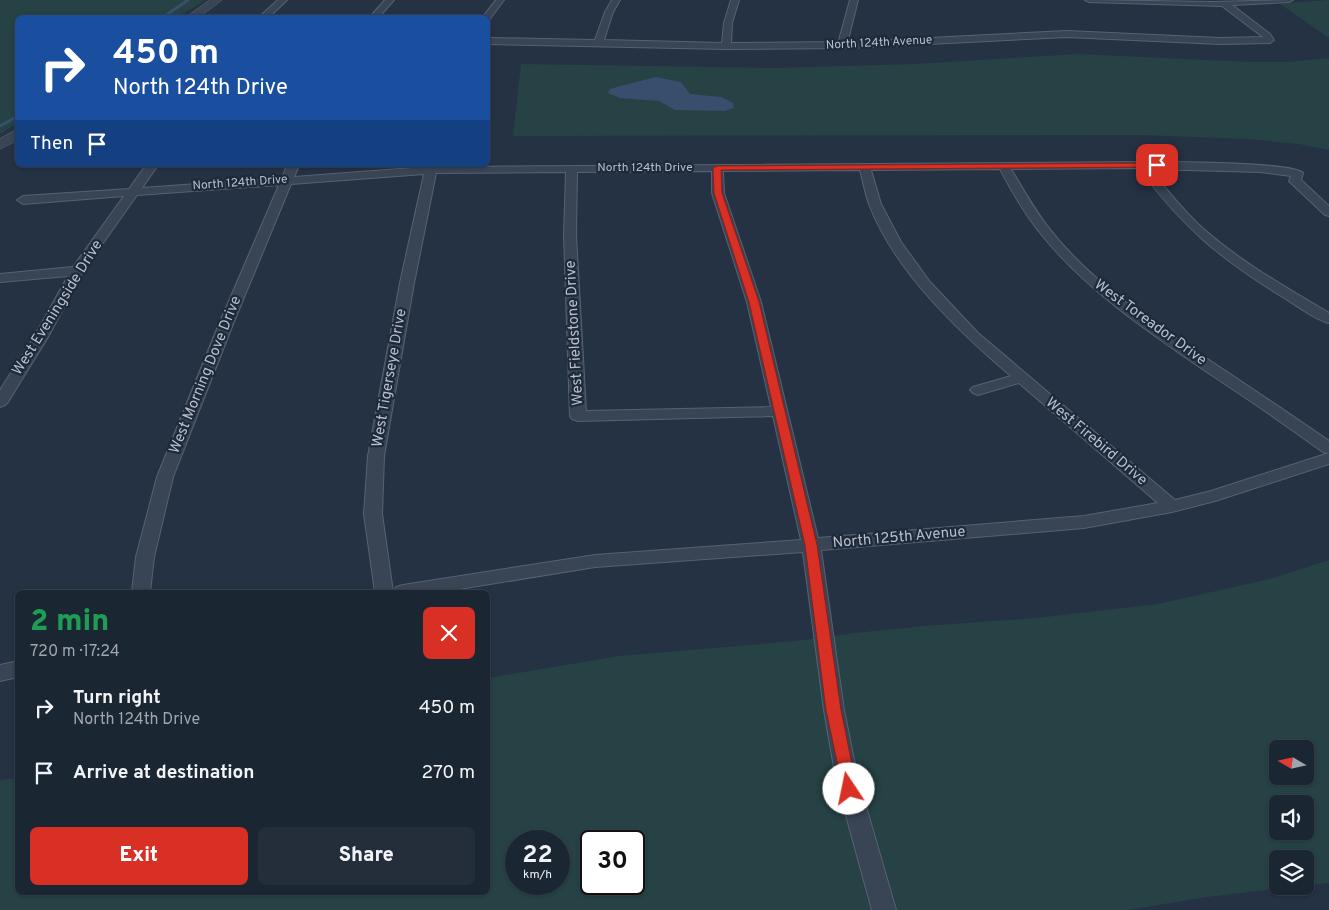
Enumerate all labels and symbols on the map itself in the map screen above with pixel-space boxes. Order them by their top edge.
street label: North 124th Avenue [825,32,933,54]
pin [1136,144,1178,186]
street label: North 124th Drive [597,160,693,176]
street label: North 124th Drive [192,172,288,194]
street label: West Eveningside Drive [9,237,107,379]
street label: West Fieldstone Drive [562,260,588,406]
street label: West Toreador Drive [1090,276,1210,370]
street label: West Morning Dove Drive [166,293,246,457]
street label: West Tigerseye Drive [368,307,412,449]
street label: West Firebird Drive [1041,394,1151,490]
street label: North 125th Avenue [832,523,966,553]
north arrow [1269,740,1314,785]
position arrow [822,762,874,814]
speed limit sign: 30 [580,830,645,895]

